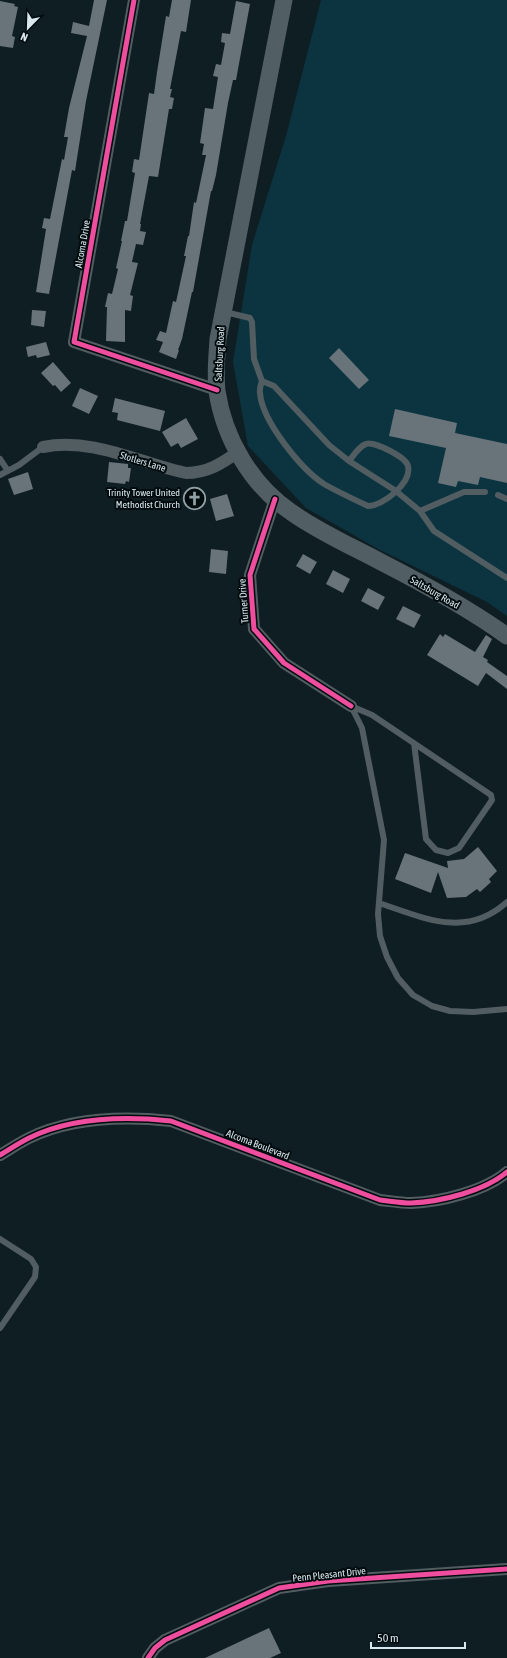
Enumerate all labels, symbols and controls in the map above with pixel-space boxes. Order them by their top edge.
north arrow [8,8,48,48]
text: N [19,30,29,44]
street label: Alcoma Drive [73,219,92,269]
street label: Saltsburg Road [213,326,226,382]
street label: Stotlers Lane [119,449,168,474]
church icon: Trinity Tower United Methodist Church [182,485,208,511]
place label: Trinity Tower United Methodist Church [107,487,180,510]
street label: Saltsburg Road [408,574,461,611]
street label: Turner Drive [236,578,251,624]
street label: Alcoma Boulevard [225,1127,291,1162]
street label: Penn Pleasant Drive [292,1565,367,1584]
scale bar [371,1624,465,1650]
text: 50 m [377,1631,399,1645]

